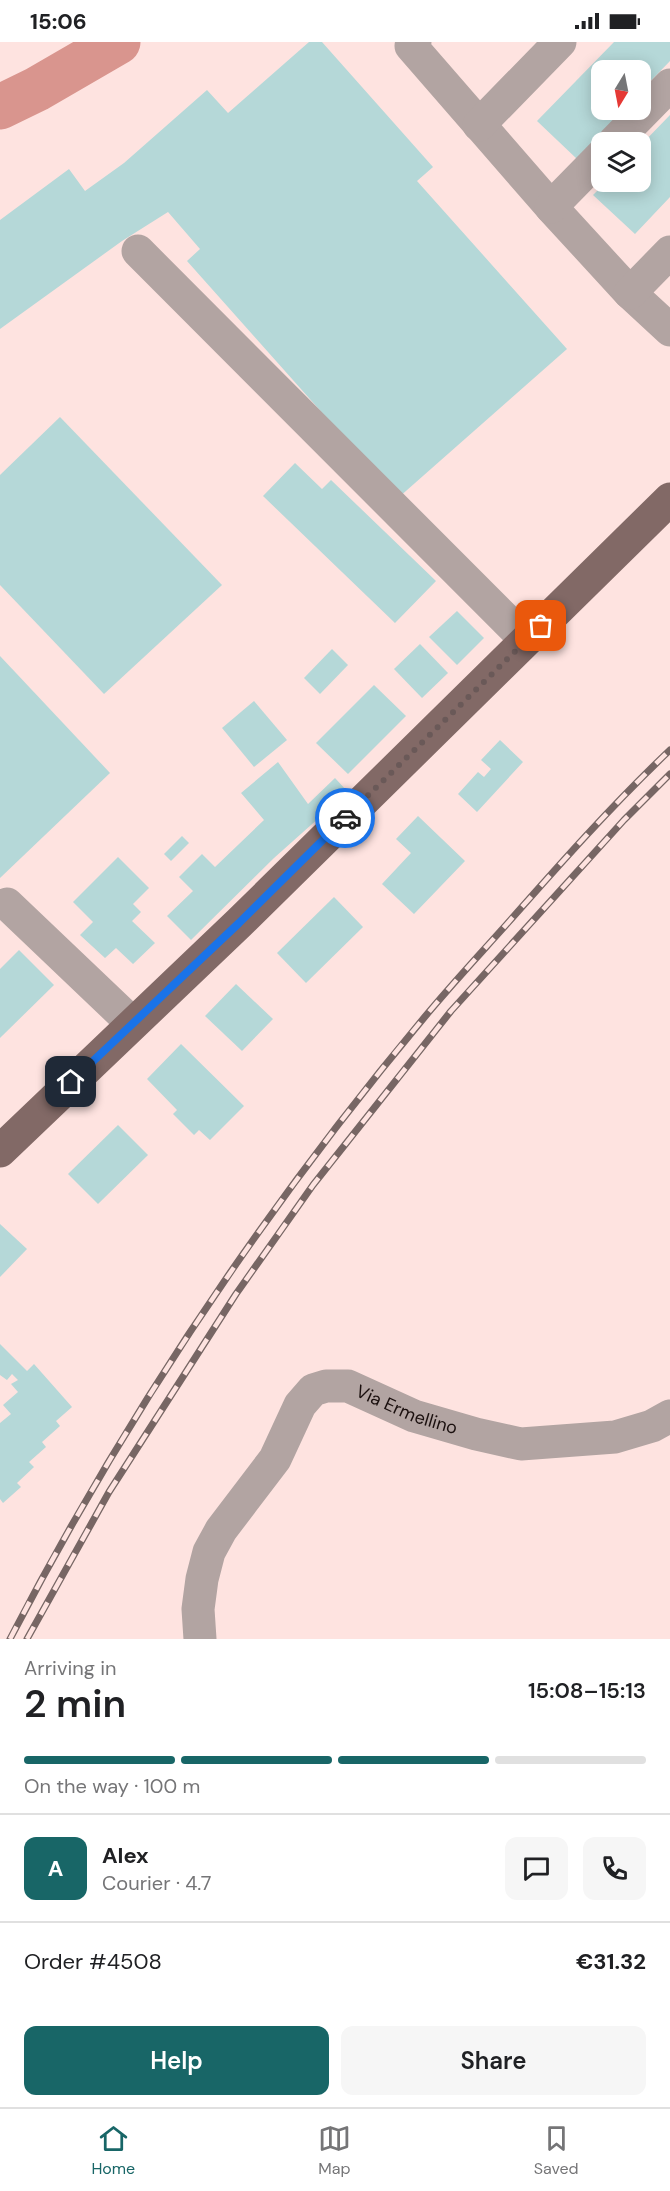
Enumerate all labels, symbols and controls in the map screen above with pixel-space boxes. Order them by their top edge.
text: 15:06 [30,7,87,36]
north arrow [591,60,651,120]
map controls [591,60,651,192]
button: layers [591,132,651,192]
pin [515,600,566,651]
icon: bag [524,609,557,642]
courier [315,788,375,848]
icon: car [329,802,362,835]
pin [45,1056,96,1107]
icon: home [54,1065,87,1098]
street label: Via Ermellino [352,1379,460,1440]
text: Arriving in [24,1655,116,1681]
text: 15:08–15:13 [528,1676,646,1705]
text: 2 min [24,1678,126,1729]
text: On the way · 100 m [24,1773,200,1799]
button: chat [505,1837,568,1900]
button: phone [583,1837,646,1900]
text: Alex [102,1841,149,1870]
text: A [48,1854,63,1883]
text: Courier · 4.7 [102,1870,211,1896]
text: Order #4508 [24,1947,162,1976]
text: €31.32 [576,1947,646,1976]
button: Help [24,2026,329,2095]
button: Share [341,2026,646,2095]
tab: Home [91,2122,135,2179]
tab: Map [318,2122,351,2179]
tab: Saved [534,2122,579,2179]

